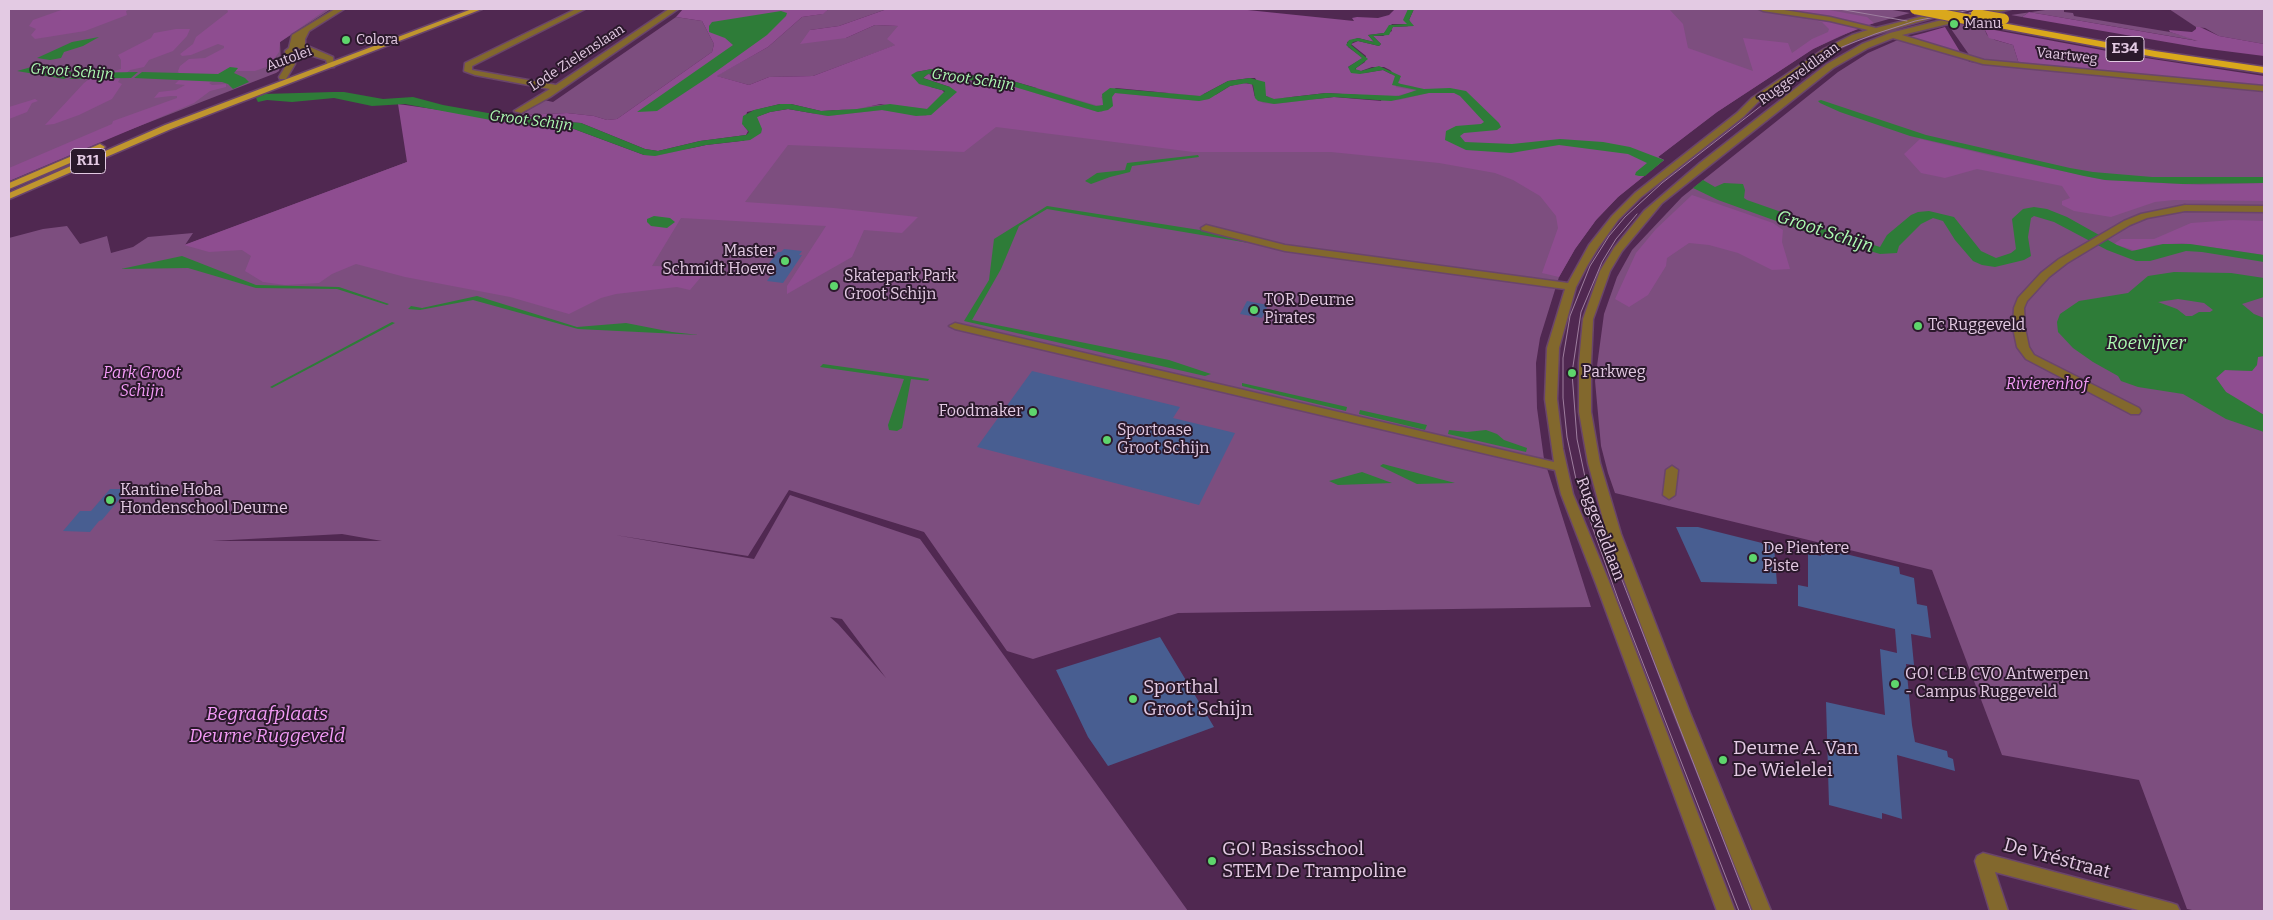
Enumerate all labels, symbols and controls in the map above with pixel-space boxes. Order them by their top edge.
place label: Manu [1964,16,2001,32]
marker: Manu [1948,18,1960,30]
street label: Lode Zielenslaan [526,21,628,95]
place label: Colora [356,32,398,48]
marker: Colora [340,34,352,46]
road number: E34 [2106,36,2144,62]
street label: Ruggeveldlaan [1755,39,1843,109]
street label: Autolei [264,43,314,75]
street label: Vaartweg [2036,44,2098,68]
water label: Groot Schijn [30,60,114,84]
water label: Groot Schijn [930,65,1016,95]
water label: Groot Schijn [489,107,573,135]
road number: R11 [70,148,106,174]
water label: Groot Schijn [1774,206,1876,258]
place label: Master Schmidt Hoeve [662,242,775,280]
marker: Master Schmidt Hoeve [779,255,791,267]
place label: Skatepark Park Groot Schijn [844,267,956,305]
marker: Skatepark Park Groot Schijn [828,280,840,292]
place label: TOR Deurne Pirates [1264,291,1354,329]
marker: TOR Deurne Pirates [1248,304,1260,316]
place label: Tc Ruggeveld [1928,316,2025,336]
marker: Tc Ruggeveld [1912,320,1924,332]
water label: Roeivijver [2106,333,2186,355]
place label: Parkweg [1582,363,1646,383]
park label: Park Groot Schijn [103,364,181,402]
marker: Parkweg [1566,367,1578,379]
park label: Rivierenhof [2006,375,2088,395]
place label: Foodmaker [939,402,1023,422]
marker: Foodmaker [1027,406,1039,418]
place label: Sportoase Groot Schijn [1117,421,1209,459]
marker: Sportoase Groot Schijn [1101,434,1113,446]
street label: Ruggeveldlaan [1571,474,1629,584]
place label: Kantine Hoba Hondenschool Deurne [120,481,288,519]
marker: Kantine Hoba Hondenschool Deurne [104,494,116,506]
place label: De Pientere Piste [1763,539,1849,577]
marker: De Pientere Piste [1747,552,1759,564]
place label: GO! CLB CVO Antwerpen - Campus Ruggeveld [1905,665,2089,703]
place label: Sporthal Groot Schijn [1143,677,1253,721]
marker: GO! CLB CVO Antwerpen - Campus Ruggeveld [1889,678,1901,690]
marker: Sporthal Groot Schijn [1127,693,1139,705]
park label: Begraafplaats Deurne Ruggeveld [189,704,345,748]
place label: Deurne A. Van De Wielelei [1733,738,1859,782]
marker: Deurne A. Van De Wielelei [1717,754,1729,766]
street label: De Vréstraat [2001,834,2113,884]
place label: GO! Basisschool STEM De Trampoline [1222,839,1407,883]
marker: GO! Basisschool STEM De Trampoline [1206,855,1218,867]

